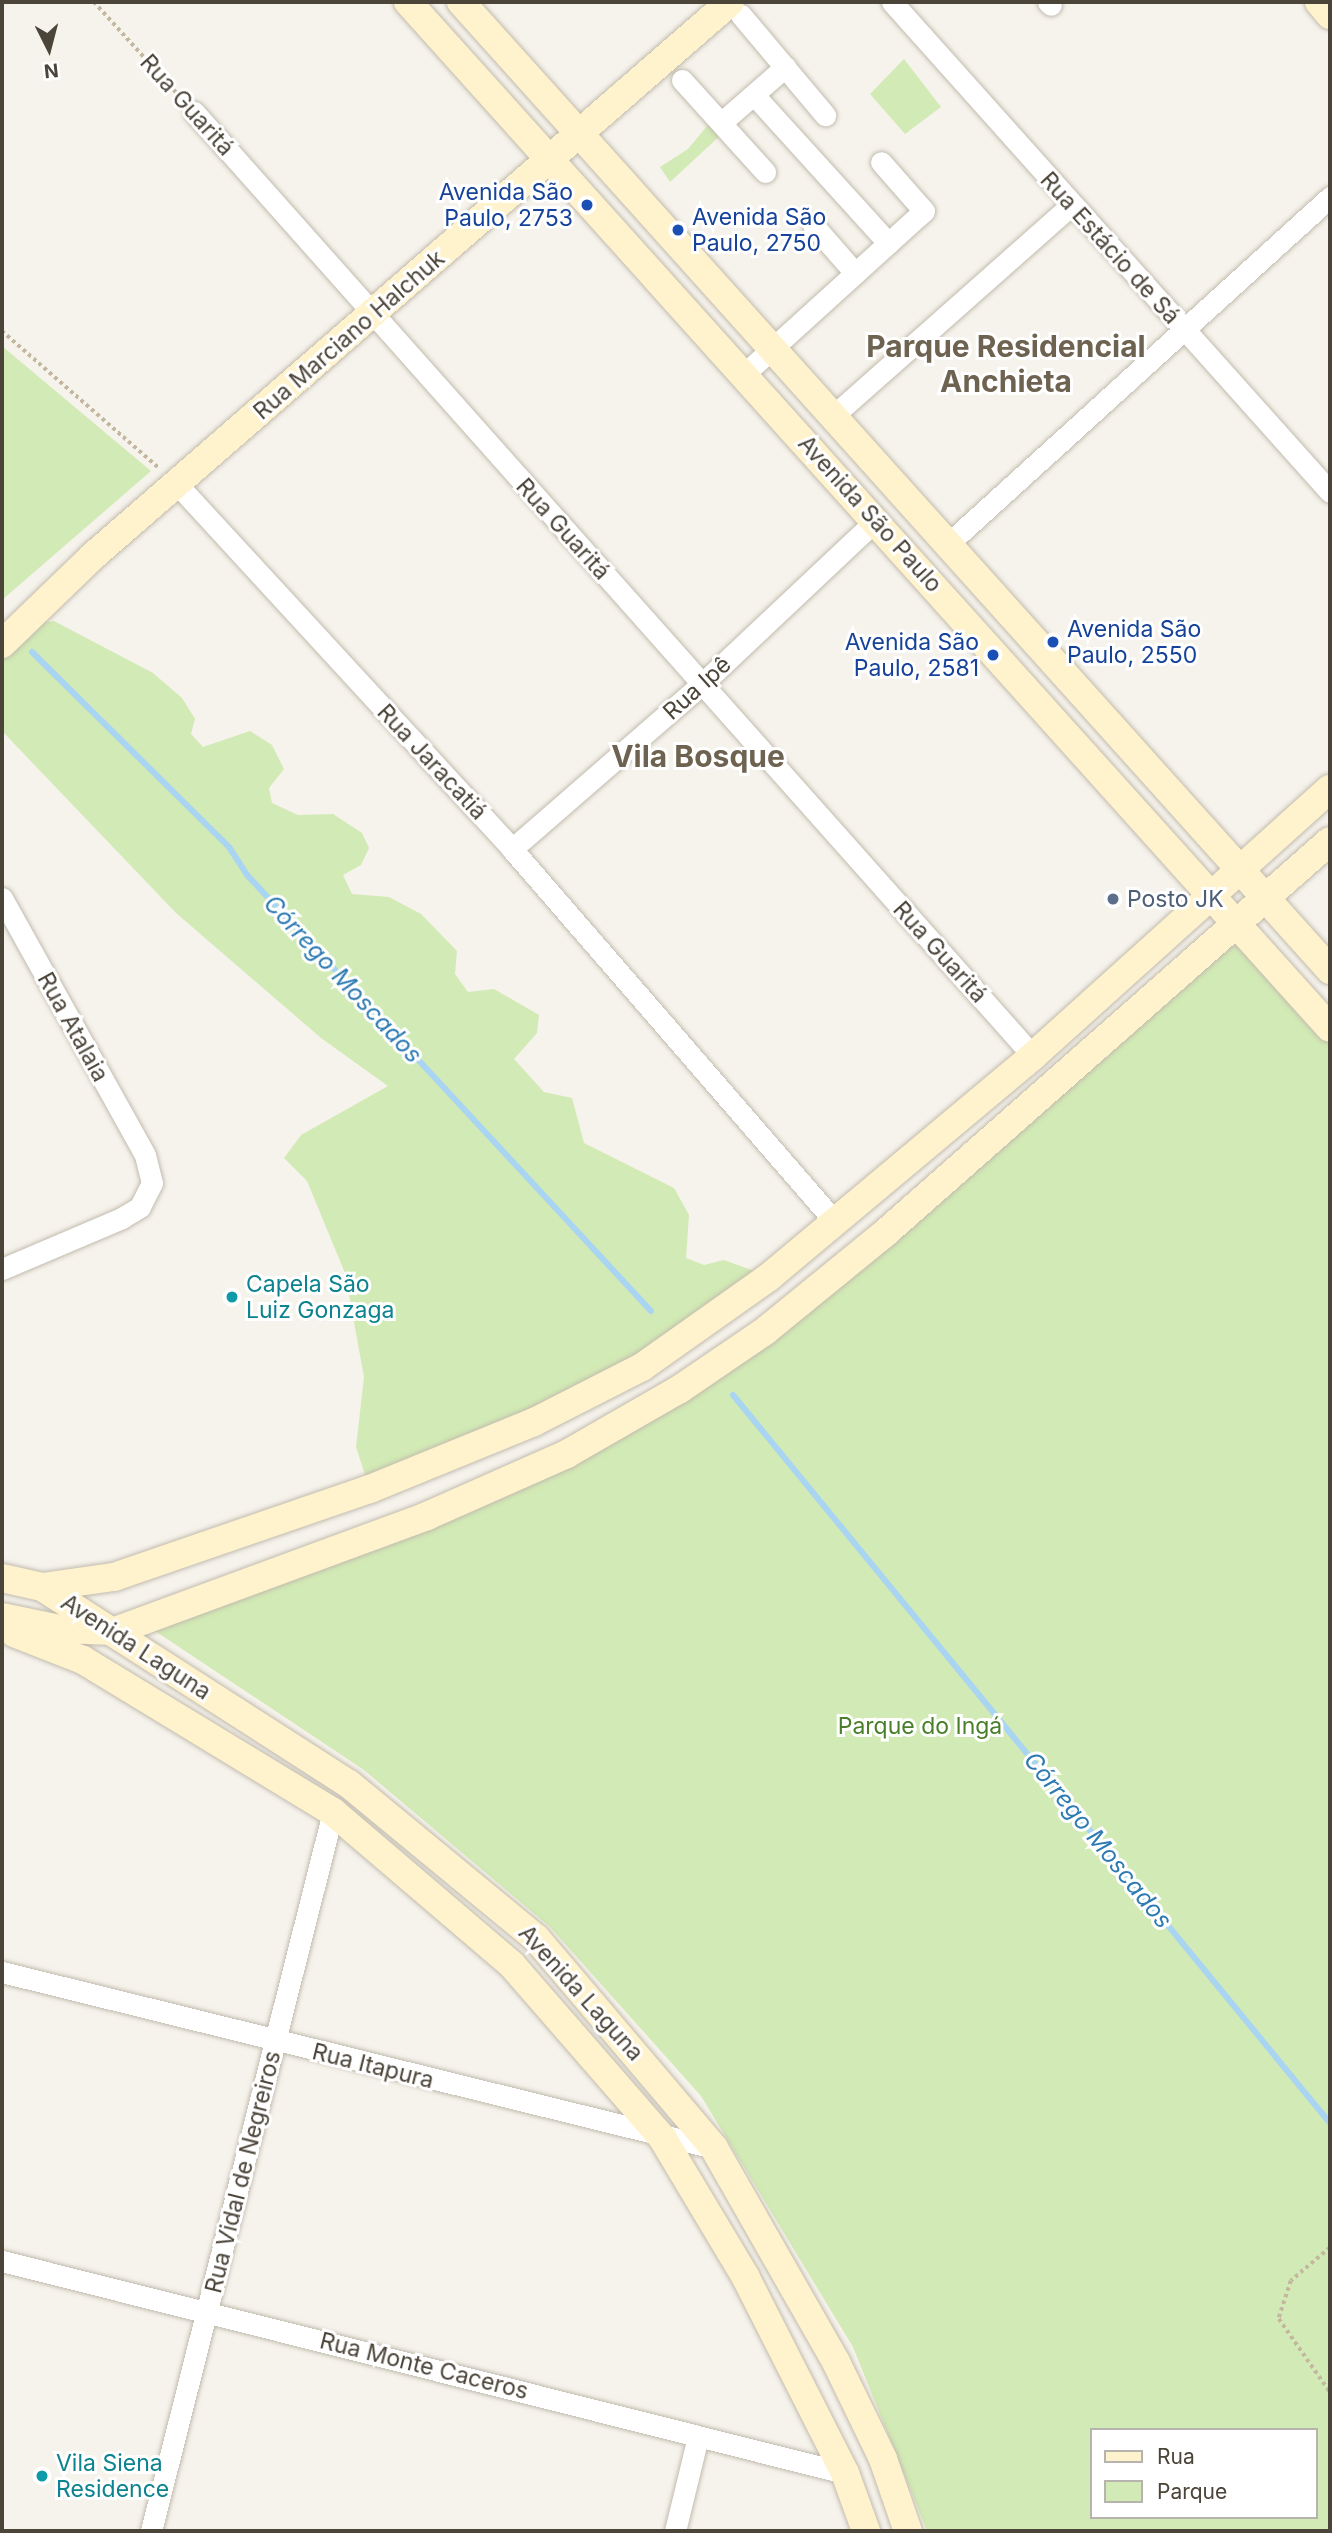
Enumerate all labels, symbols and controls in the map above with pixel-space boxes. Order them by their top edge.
north arrow [14,14,84,84]
street label: Rua Guaritá [134,49,240,161]
text: N [43,58,60,83]
street label: Rua Estácio de Sá [1035,166,1185,330]
place label: Avenida São Paulo, 2753 [439,178,573,232]
marker: Avenida São Paulo, 2753 [579,197,595,213]
place label: Avenida São Paulo, 2750 [692,203,826,257]
marker: Avenida São Paulo, 2750 [670,222,686,238]
street label: Rua Marciano Halchuk [248,245,450,425]
district label: Parque Residencial Anchieta [866,328,1146,398]
street label: Avenida São Paulo [792,430,948,598]
street label: Rua Guaritá [510,473,616,585]
place label: Avenida São Paulo, 2550 [1067,615,1201,669]
place label: Avenida São Paulo, 2581 [845,628,979,682]
marker: Avenida São Paulo, 2550 [1045,634,1061,650]
marker: Avenida São Paulo, 2581 [985,647,1001,663]
street label: Rua Ipê [657,650,737,726]
street label: Rua Jaracatiá [372,699,492,825]
district label: Vila Bosque [611,738,785,774]
place label: Posto JK [1127,885,1224,913]
water label: Córrego Moscados [258,889,428,1069]
marker: Posto JK [1105,891,1121,907]
street label: Rua Guaritá [887,896,993,1008]
street label: Rua Atalaia [32,968,114,1086]
place label: Capela São Luiz Gonzaga [246,1270,395,1324]
marker: Capela São Luiz Gonzaga [224,1289,240,1305]
street label: Avenida Laguna [56,1588,216,1706]
park label: Parque do Ingá [838,1712,1002,1740]
water label: Córrego Moscados [1018,1746,1178,1934]
street label: Avenida Laguna [513,1920,649,2066]
street label: Rua Itapura [309,2038,437,2094]
street label: Rua Vidal de Negreiros [200,2048,286,2296]
street label: Rua Monte Caceros [317,2327,531,2405]
legend [1090,2428,1318,2519]
text: Rua [1157,2444,1195,2469]
place label: Vila Siena Residence [56,2449,169,2503]
marker: Vila Siena Residence [34,2468,50,2484]
text: Parque [1157,2479,1227,2504]

